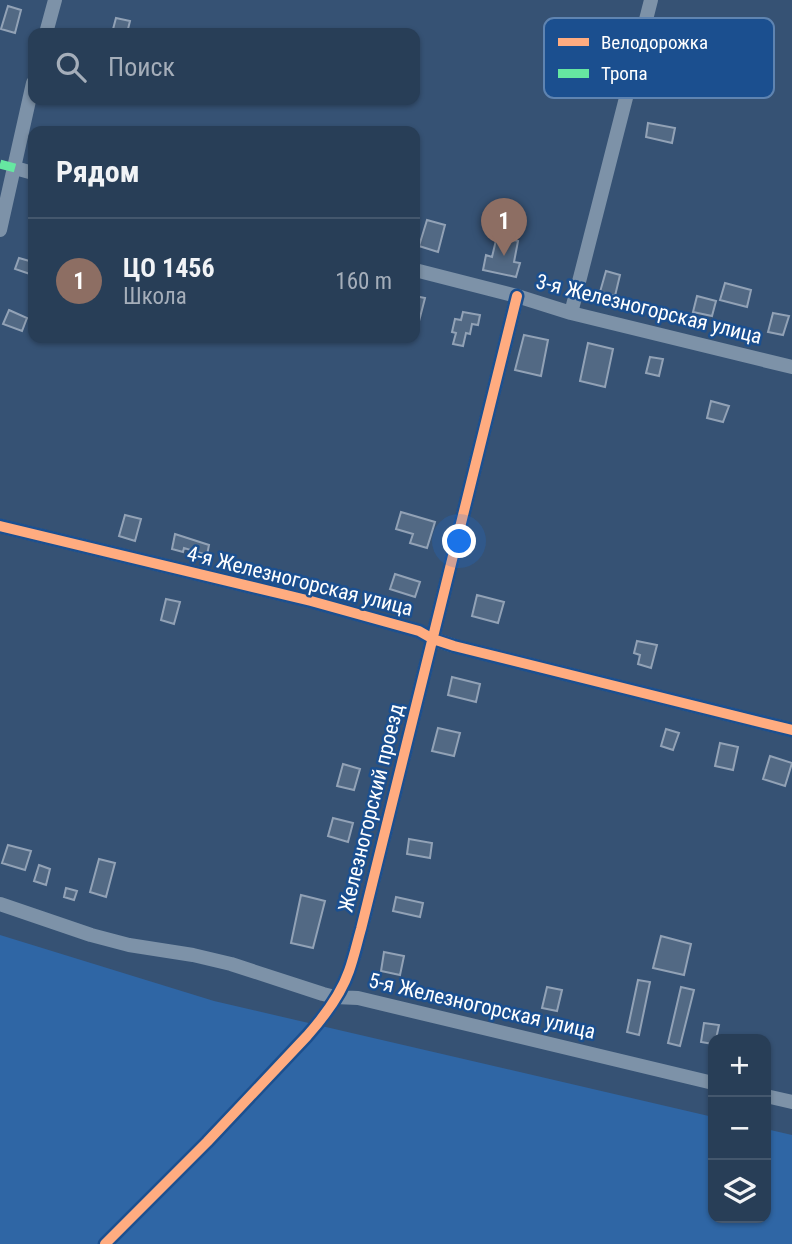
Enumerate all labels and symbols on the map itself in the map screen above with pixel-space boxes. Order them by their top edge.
legend [544,18,774,98]
text: Велодорожка [601,31,708,54]
text: Тропа [601,62,648,85]
pin: 1 [481,198,527,256]
street label: 3-я Железногорская улица [534,269,764,349]
your location [442,524,476,558]
street label: 4-я Железногорская улица [185,541,415,621]
street label: Железногорский проезд [333,701,409,915]
street label: 5-я Железногорская улица [366,968,598,1044]

